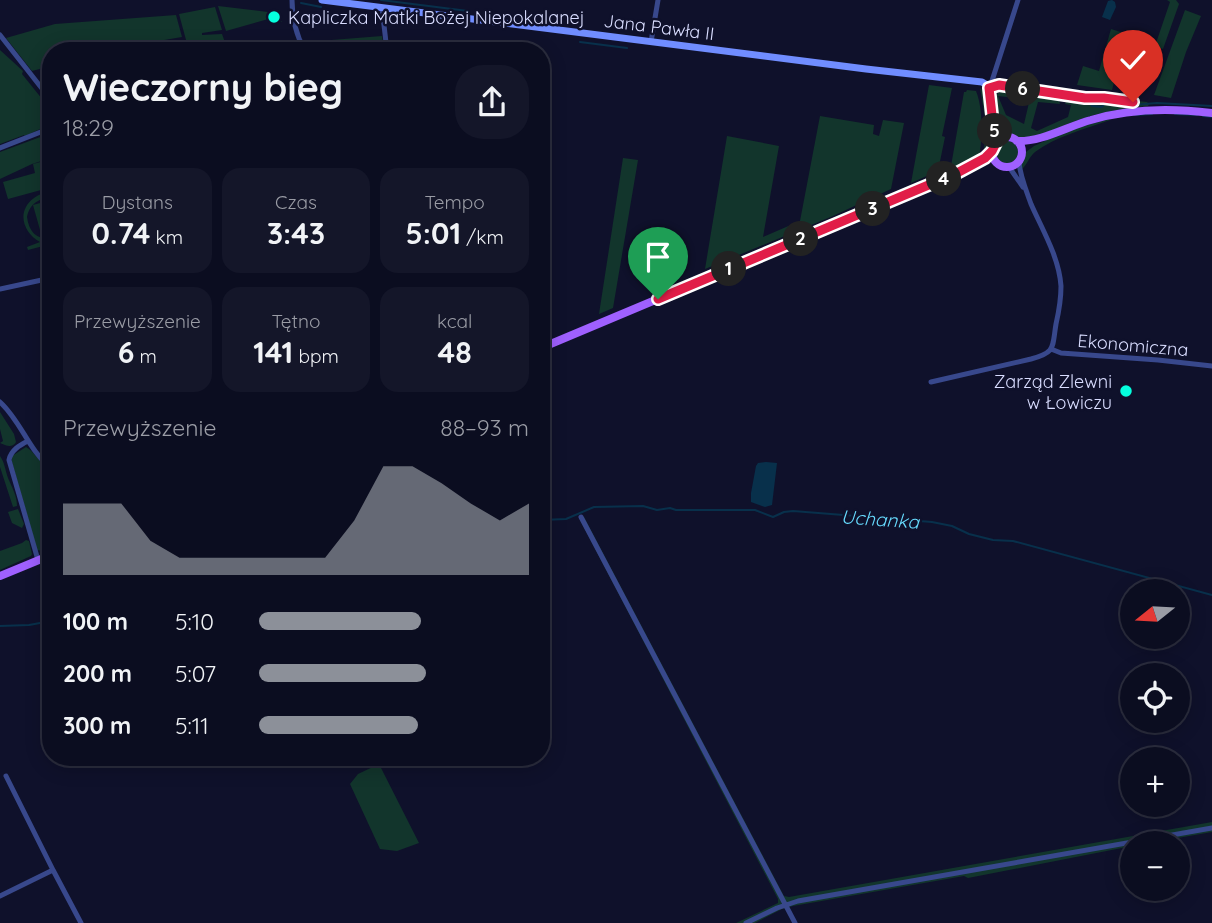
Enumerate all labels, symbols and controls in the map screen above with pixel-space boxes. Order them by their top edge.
place label: Kapliczka Matki Bożej Niepokalanej [288,6,585,29]
marker: Kapliczka Matki Bożej Niepokalanej [266,9,282,25]
street label: Jana Pawła II [602,9,716,45]
pin [1103,30,1163,102]
icon: check [1114,41,1152,79]
text: Wieczorny bieg [63,63,343,111]
button: share [455,65,529,139]
pin: 6 [1006,72,1040,106]
text: 6 [1017,76,1028,100]
text: 18:29 [63,113,114,142]
pin: 5 [978,114,1012,148]
text: 5 [989,118,1000,142]
pin: 4 [926,162,962,196]
text: 4 [938,166,949,190]
text: Dystans [102,190,173,214]
text: Czas [275,190,317,214]
text: Tempo [425,190,485,214]
pin: 3 [856,192,890,227]
text: 3 [867,196,878,220]
text: 0.74 [92,214,150,252]
text: 3:43 [267,214,325,252]
text: 5:01 [406,214,461,252]
pin: 2 [784,222,818,256]
text: km [150,225,183,249]
text: /km [461,225,504,249]
text: 2 [795,226,806,250]
pin [628,227,688,299]
icon: arrive [639,238,677,276]
pin: 1 [712,252,746,286]
text: 1 [725,256,732,280]
text: Przewyższenie [74,309,201,333]
text: Tętno [272,309,320,333]
text: kcal [437,309,472,333]
street label: Ekonomiczna [1077,329,1189,361]
text: 6 [118,333,134,371]
text: 141 [253,333,293,371]
text: 48 [438,333,472,371]
text: m [134,344,157,368]
text: bpm [293,344,339,368]
place label: Zarząd Zlewni w Łowiczu [994,370,1112,414]
marker: Zarząd Zlewni w Łowiczu [1118,383,1134,399]
text: Przewyższenie [63,413,217,442]
text: 88–93 m [440,413,529,442]
water label: Uchanka [840,504,921,534]
north arrow [1120,579,1190,649]
map controls [1120,579,1190,901]
text: 100 m [63,607,128,636]
text: 5:10 [175,607,214,636]
text: 200 m [63,659,132,688]
text: 5:07 [175,659,216,688]
button: locate [1120,663,1190,733]
text: 300 m [63,711,131,740]
text: 5:11 [175,711,209,740]
button: + [1120,747,1190,817]
button: − [1120,831,1190,901]

